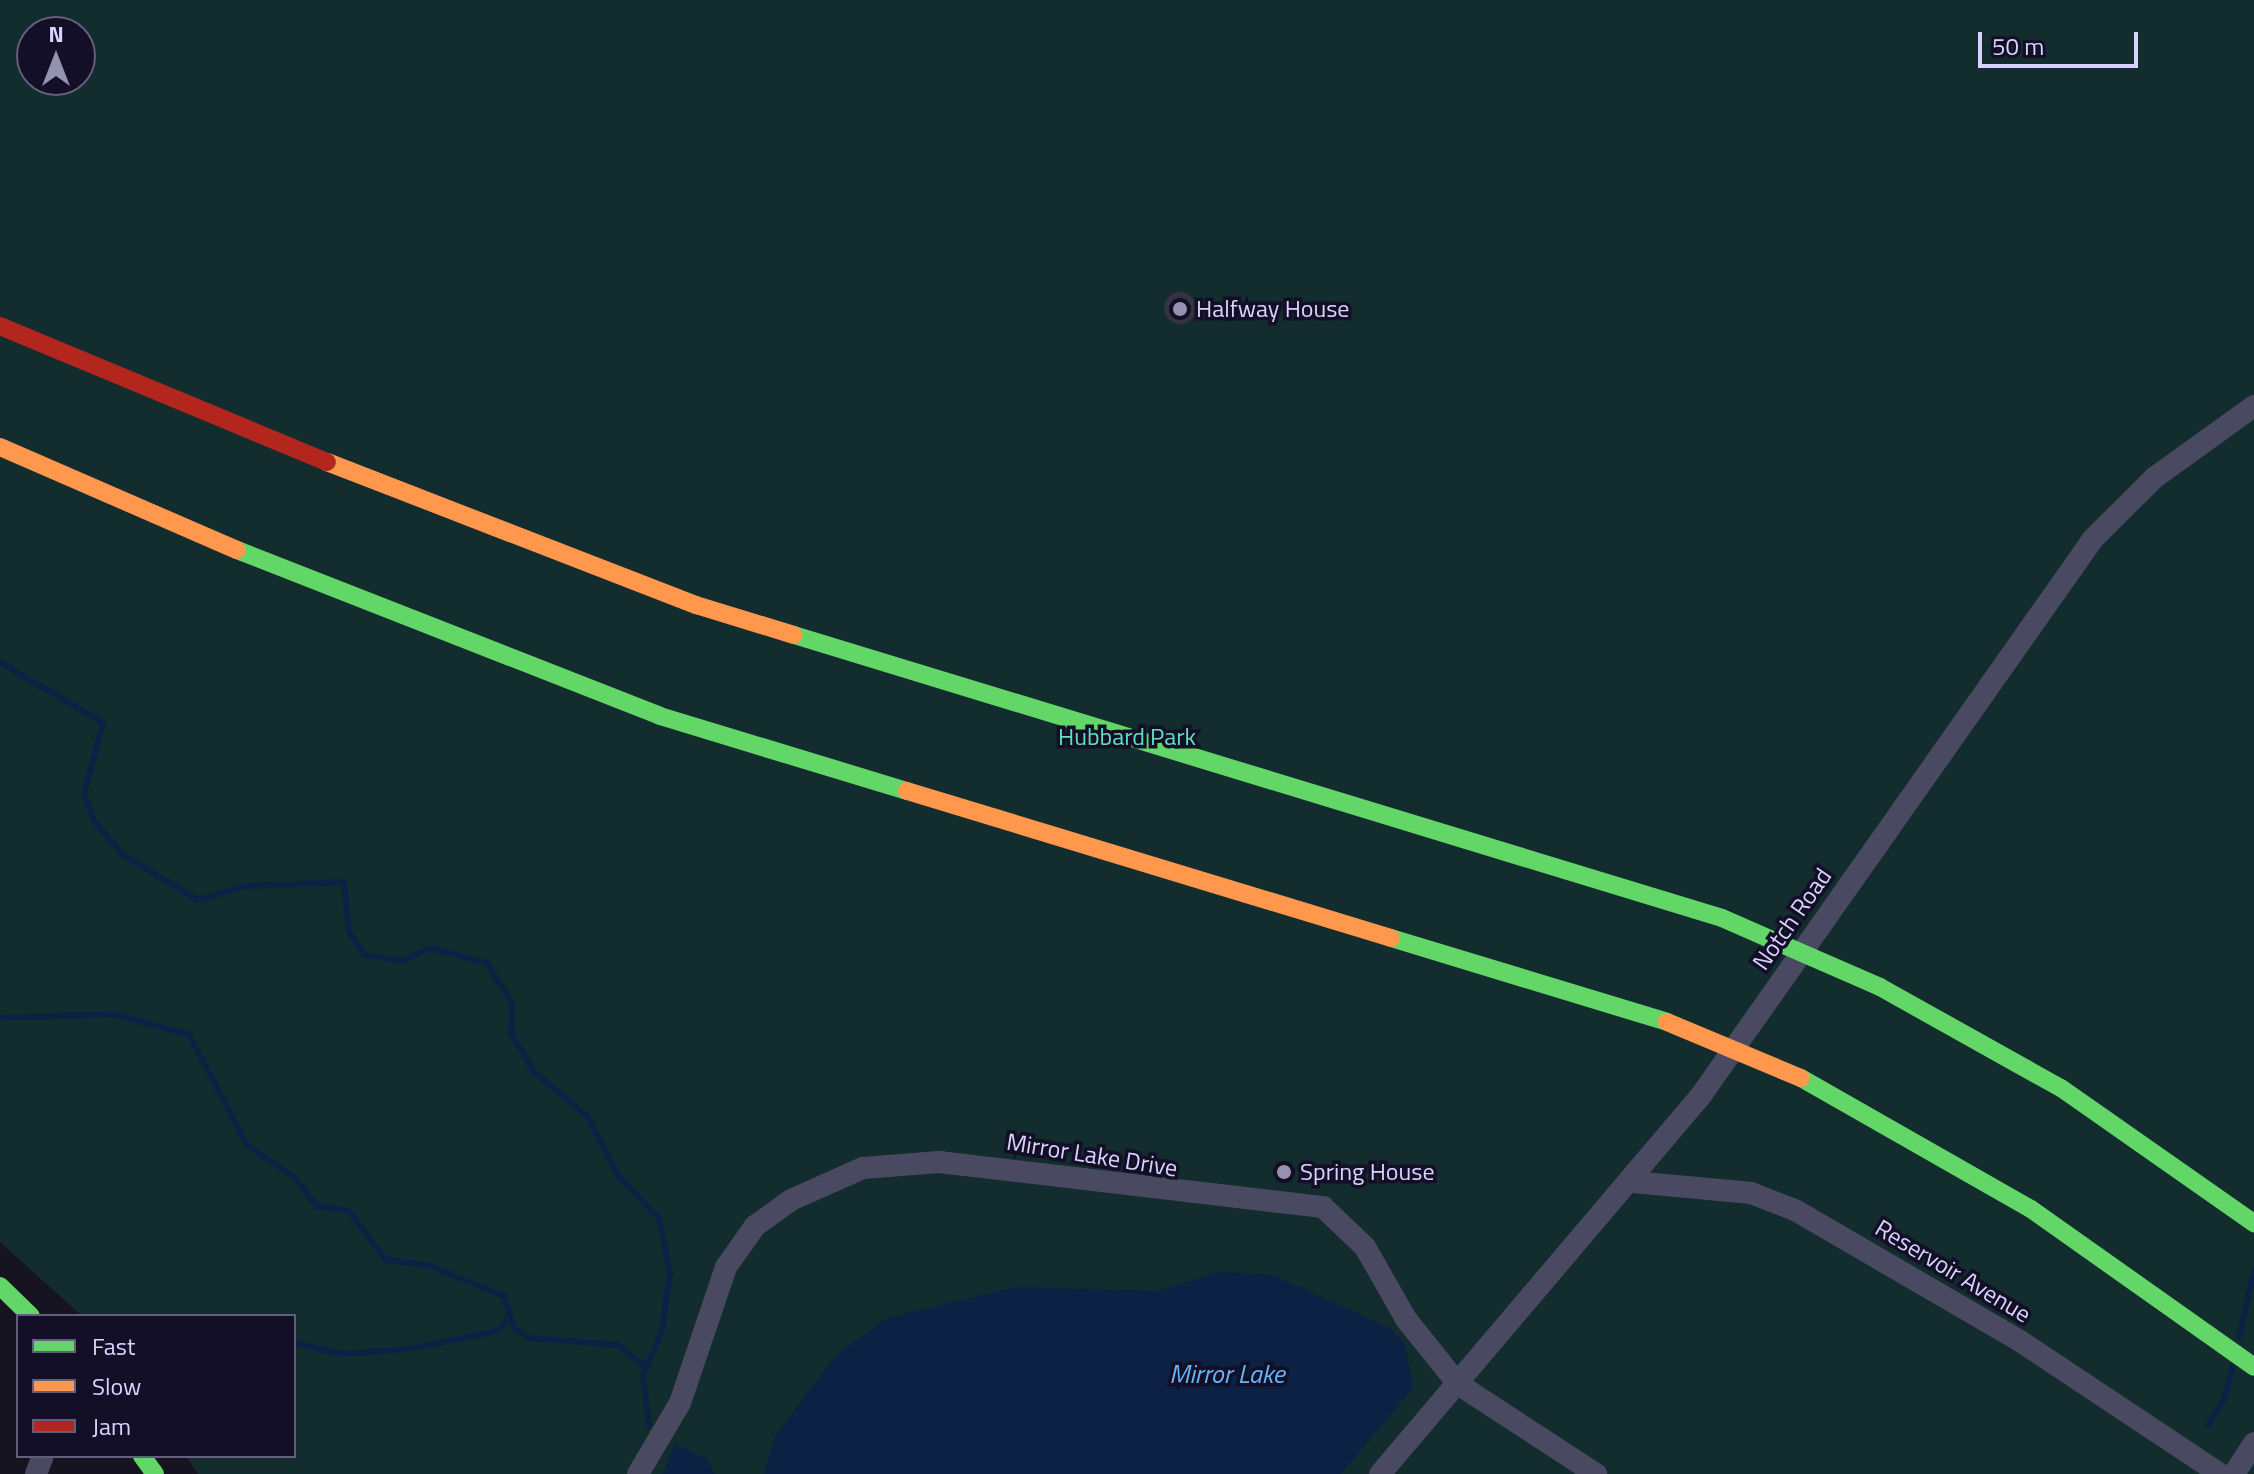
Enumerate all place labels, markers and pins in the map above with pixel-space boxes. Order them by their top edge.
place label: Halfway House [1196,295,1349,323]
marker: Halfway House [1171,300,1189,318]
place label: Spring House [1300,1158,1434,1186]
marker: Spring House [1275,1163,1293,1181]

